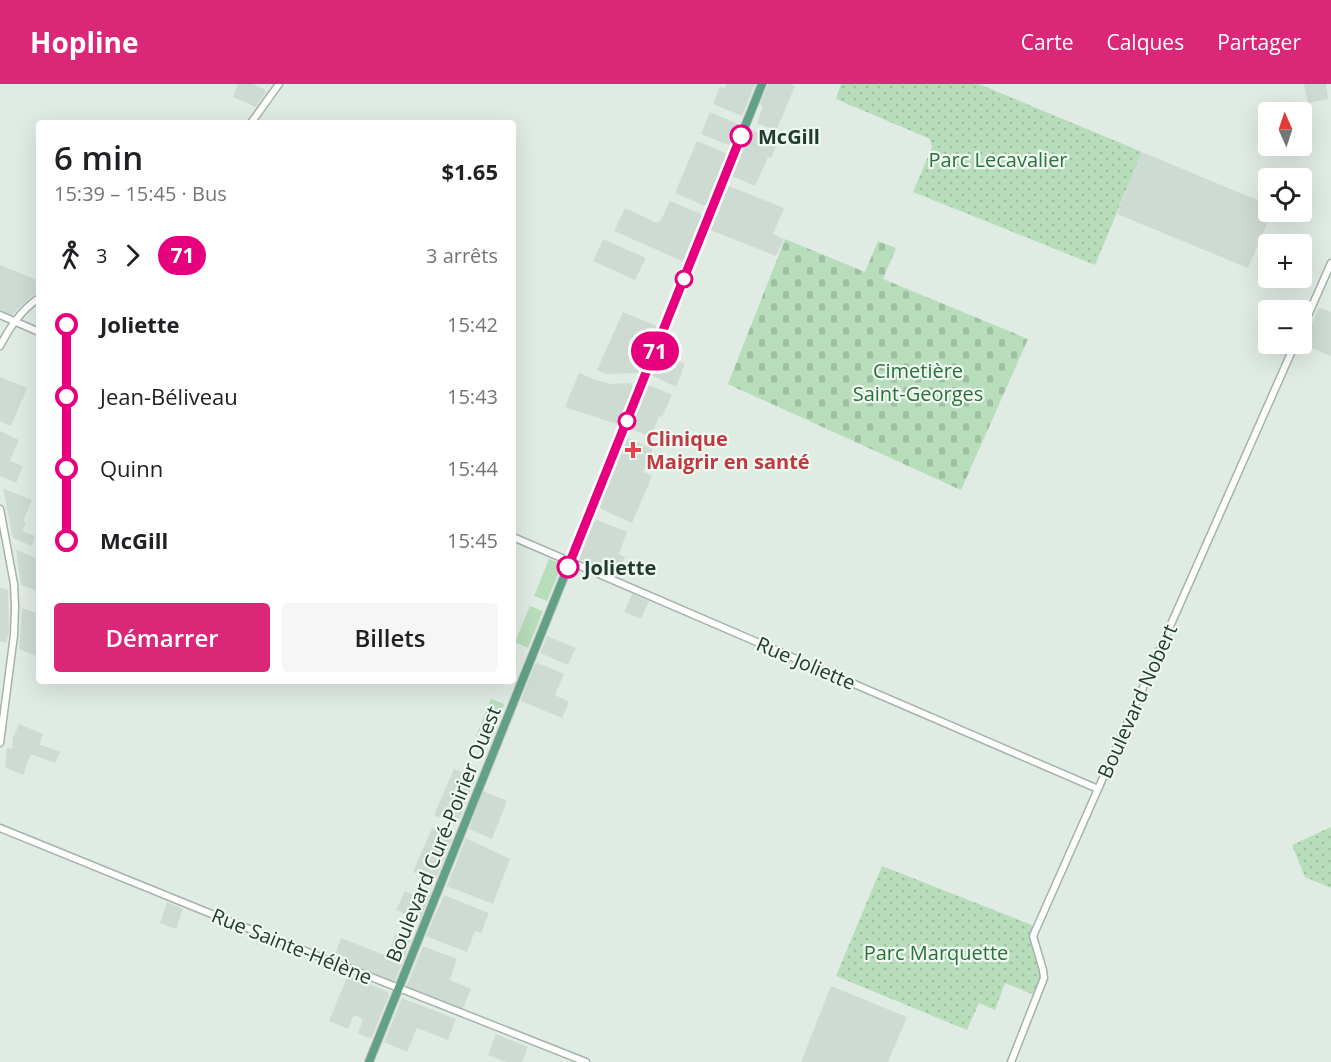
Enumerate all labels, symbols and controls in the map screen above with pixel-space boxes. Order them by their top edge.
text: Hopline [30,23,139,61]
text: Carte [1021,28,1073,56]
text: Calques [1106,28,1184,56]
text: Partager [1217,28,1301,56]
north arrow [1258,102,1312,156]
map controls [1258,102,1312,354]
place label: McGill [758,123,820,150]
marker: McGill [730,125,752,147]
text: 6 min [54,135,143,180]
park label: Parc Lecavalier [928,146,1068,173]
text: $1.65 [441,156,498,186]
button: locate [1258,168,1312,222]
text: 15:39 – 15:45 · Bus [54,180,227,207]
button: + [1258,234,1312,288]
icon: walk [54,239,87,272]
icon: forward [116,239,149,272]
text: 71 [170,241,194,269]
text: 3 [96,242,107,269]
text: 3 arrêts [426,242,498,269]
unlabelled marker [675,270,693,288]
button: − [1258,300,1312,354]
text: Joliette [100,309,179,339]
text: 15:42 [447,311,498,338]
line badge: 71 [628,332,682,370]
text: 71 [643,337,667,365]
park label: Cimetière Saint-Georges [853,357,983,407]
text: Jean-Béliveau [100,381,238,411]
text: 15:43 [447,383,498,410]
unlabelled marker [618,412,636,430]
place label: Clinique Maigrir en santé [646,425,810,475]
marker: Clinique Maigrir en santé [624,441,642,459]
text: Quinn [100,453,163,483]
text: 15:44 [447,455,498,482]
text: McGill [100,525,168,555]
text: 15:45 [447,527,498,554]
place label: Joliette [582,554,656,581]
marker: Joliette [557,556,579,578]
button: Démarrer [54,603,270,672]
button: Billets [282,603,498,672]
street label: Boulevard Nobert [1091,620,1183,782]
street label: Rue Joliette [752,630,860,696]
street label: Boulevard Curé-Poirier Ouest [379,702,507,966]
street label: Rue Sainte-Hélène [208,901,376,991]
park label: Parc Marquette [864,939,1008,966]

